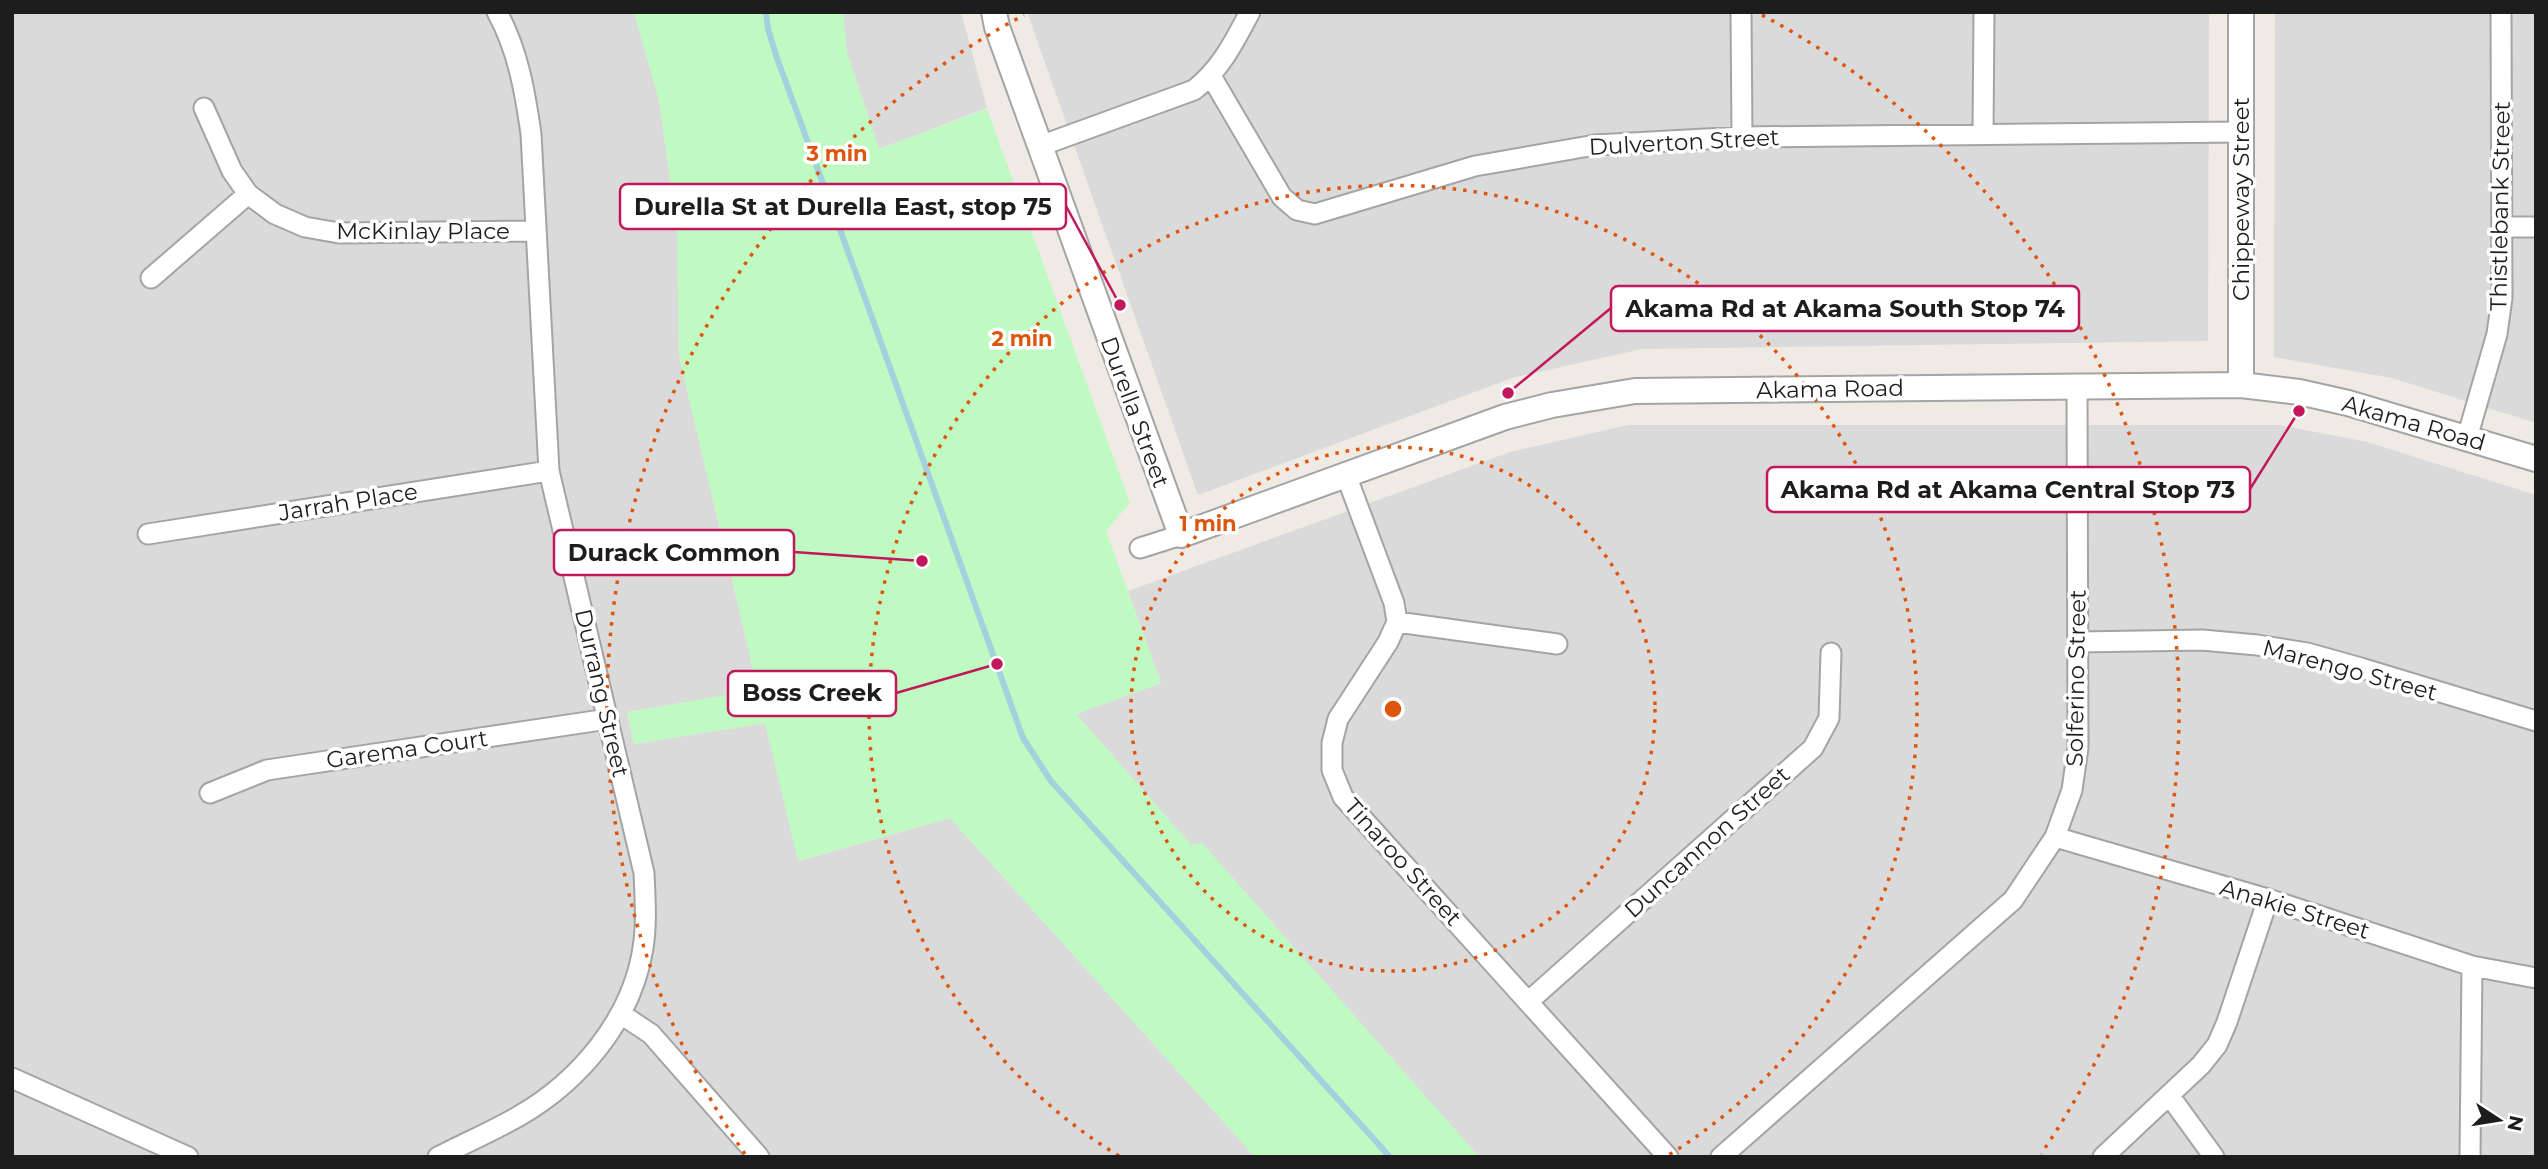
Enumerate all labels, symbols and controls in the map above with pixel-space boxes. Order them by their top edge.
street label: Chippeway Street [2227,97,2255,301]
street label: Thistlebank Street [2484,101,2516,311]
street label: Dulverton Street [1588,123,1780,161]
text: 3 min [805,141,868,166]
callout: Durella St at Durella East, stop 75 [620,184,1066,229]
text: Durella St at Durella East, stop 75 [634,192,1052,221]
street label: McKinlay Place [336,217,510,245]
callout: Akama Rd at Akama South Stop 74 [1611,286,2079,331]
text: Akama Rd at Akama South Stop 74 [1624,294,2065,323]
text: 2 min [991,326,1053,351]
street label: Durella Street [1095,333,1175,491]
street label: Akama Road [1756,374,1904,404]
street label: Akama Road [2339,389,2489,457]
callout: Akama Rd at Akama Central Stop 73 [1767,467,2250,512]
text: Akama Rd at Akama Central Stop 73 [1780,475,2235,504]
street label: Jarrah Place [275,477,420,527]
text: 1 min [1179,511,1237,536]
callout: Durack Common [554,530,794,575]
text: Durack Common [568,538,780,567]
street label: Solferino Street [2060,589,2092,767]
street label: Durrang Street [569,606,635,780]
street label: Marengo Street [2260,633,2440,707]
callout: Boss Creek [728,671,896,716]
text: Boss Creek [742,678,882,707]
centre of rings [1381,697,1405,721]
street label: Garema Court [324,724,490,774]
street label: Duncannon Street [1618,760,1796,924]
street label: Tinaroo Street [1338,792,1468,932]
street label: Anakie Street [2217,873,2373,945]
north arrow [2464,1085,2534,1155]
text: N [2502,1114,2528,1133]

